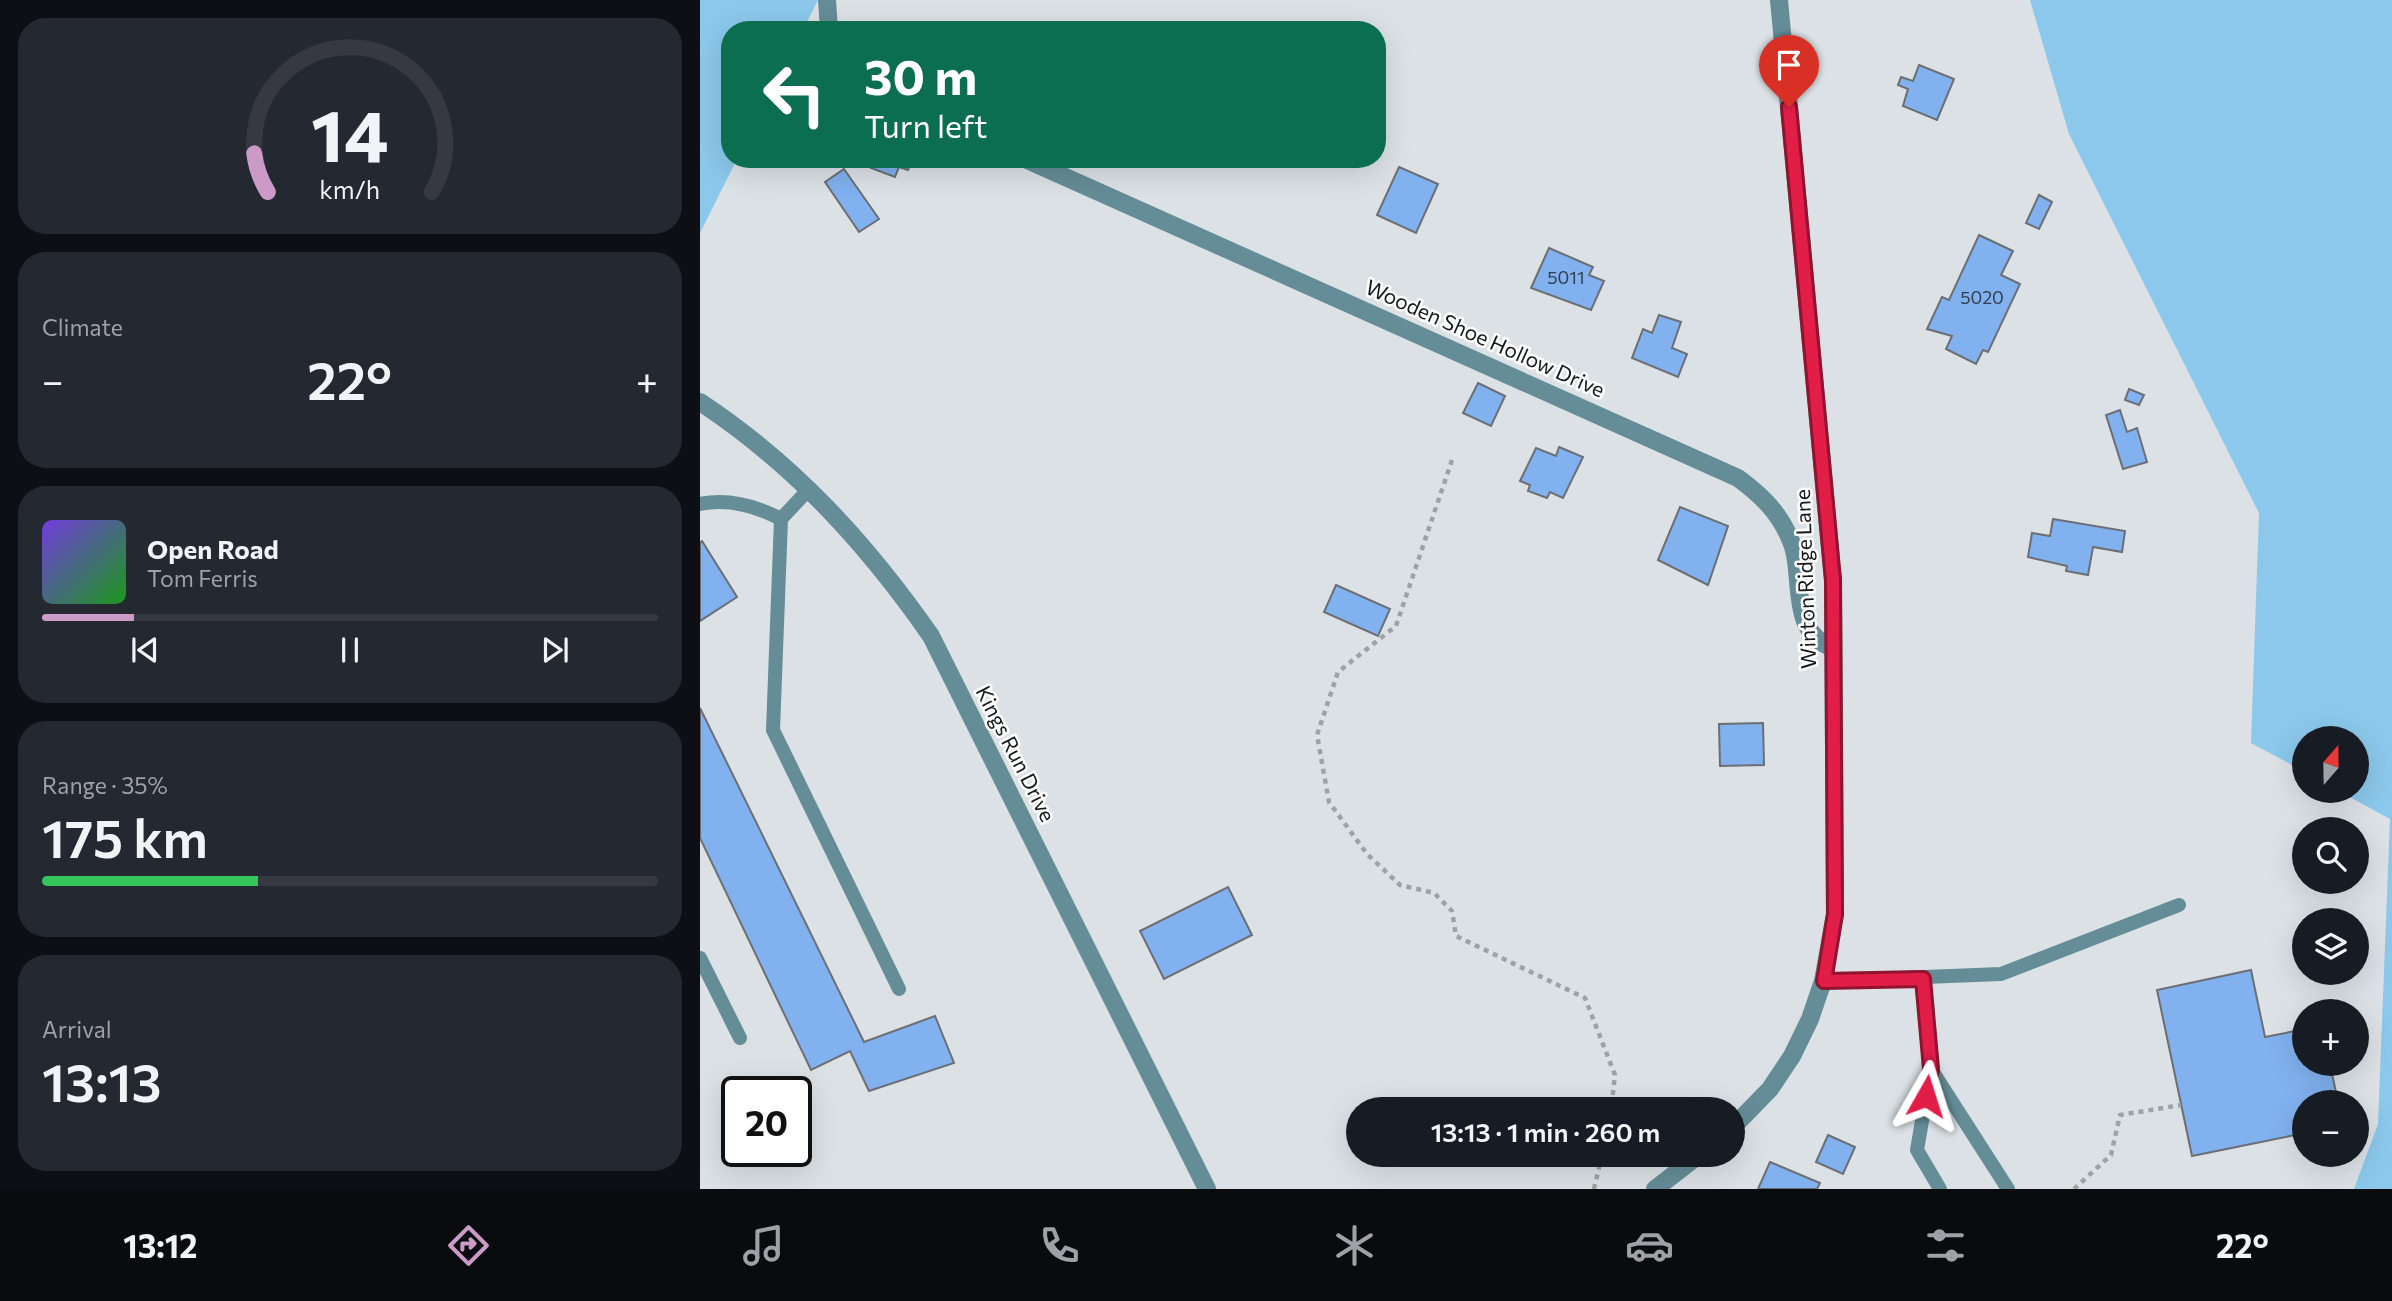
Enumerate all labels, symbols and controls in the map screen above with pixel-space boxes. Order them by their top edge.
pin [1759,35,1819,107]
text: 30 m [864,45,977,105]
icon: arrive [1770,46,1808,84]
icon: left [749,49,840,140]
text: 14 [311,88,389,177]
text: Turn left [864,105,988,145]
text: km/h [320,174,380,204]
house number: 5011 [1547,266,1585,288]
street label: Wooden Shoe Hollow Drive [1362,274,1609,402]
house number: 5020 [1960,286,2004,308]
text: Climate [42,313,123,341]
text: 22° [307,347,392,411]
text: − [42,356,64,403]
text: + [636,356,658,403]
street label: Winton Ridge Lane [1789,489,1820,669]
text: Open Road [147,533,279,564]
text: Tom Ferris [147,564,258,592]
icon: previous [126,631,164,669]
icon: pause [331,631,369,669]
icon: next [536,631,574,669]
street label: Kings Run Drive [971,681,1061,825]
north arrow [2292,726,2370,803]
map controls [2292,726,2369,1167]
text: Range · 35% [42,771,168,799]
text: 175 km [42,805,208,869]
button: search [2292,817,2369,894]
button: layers [2292,908,2369,985]
button: + [2292,999,2369,1076]
text: Arrival [42,1015,112,1043]
text: 13:13 [42,1049,162,1113]
position arrow [1889,1059,1963,1133]
speed limit sign: 20 [721,1076,812,1167]
button: − [2292,1090,2369,1167]
text: 13:13 · 1 min · 260 m [1431,1116,1660,1147]
icon: directions [444,1221,493,1270]
icon: music [739,1221,788,1270]
icon: phone [1035,1221,1084,1270]
icon: climate [1330,1221,1379,1270]
icon: car [1625,1221,1674,1270]
icon: filters [1921,1221,1970,1270]
text: 13:12 [123,1225,197,1265]
text: 22° [2216,1225,2269,1265]

